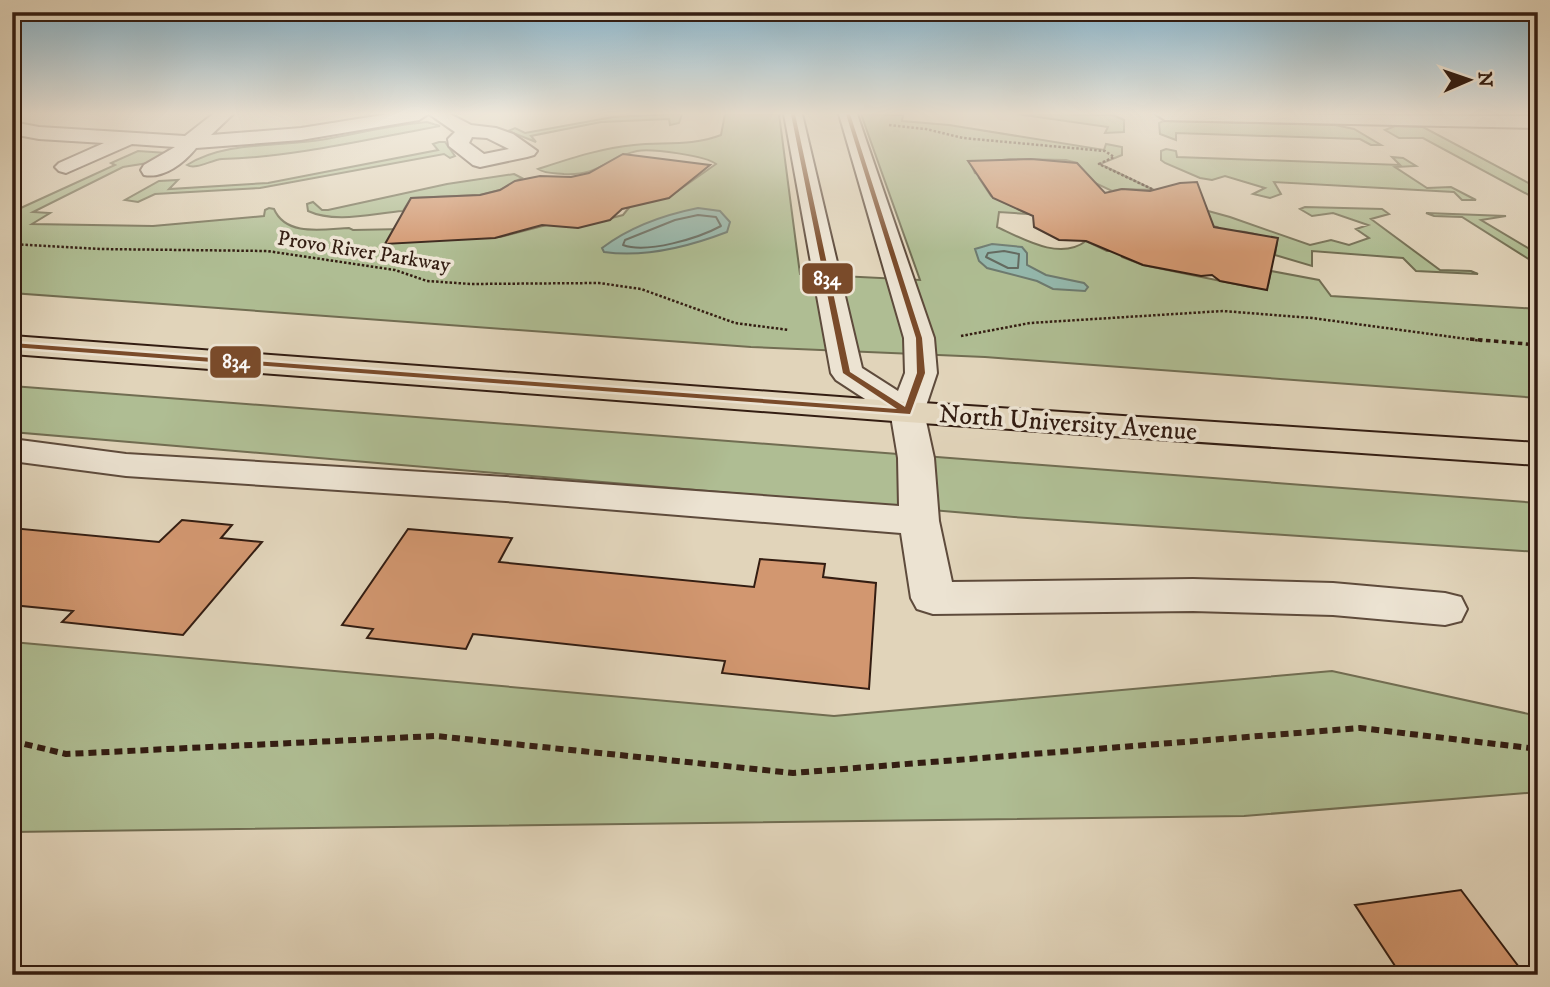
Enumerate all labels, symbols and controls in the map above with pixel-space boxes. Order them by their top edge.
north arrow [1434,46,1504,116]
text: N [1473,71,1496,88]
street label: Provo River Parkway [275,225,453,279]
line badge: 834 [801,262,854,295]
text: 834 [813,268,842,291]
line badge: 834 [209,345,262,379]
text: 834 [222,351,251,374]
street label: North University Avenue [938,398,1198,449]

